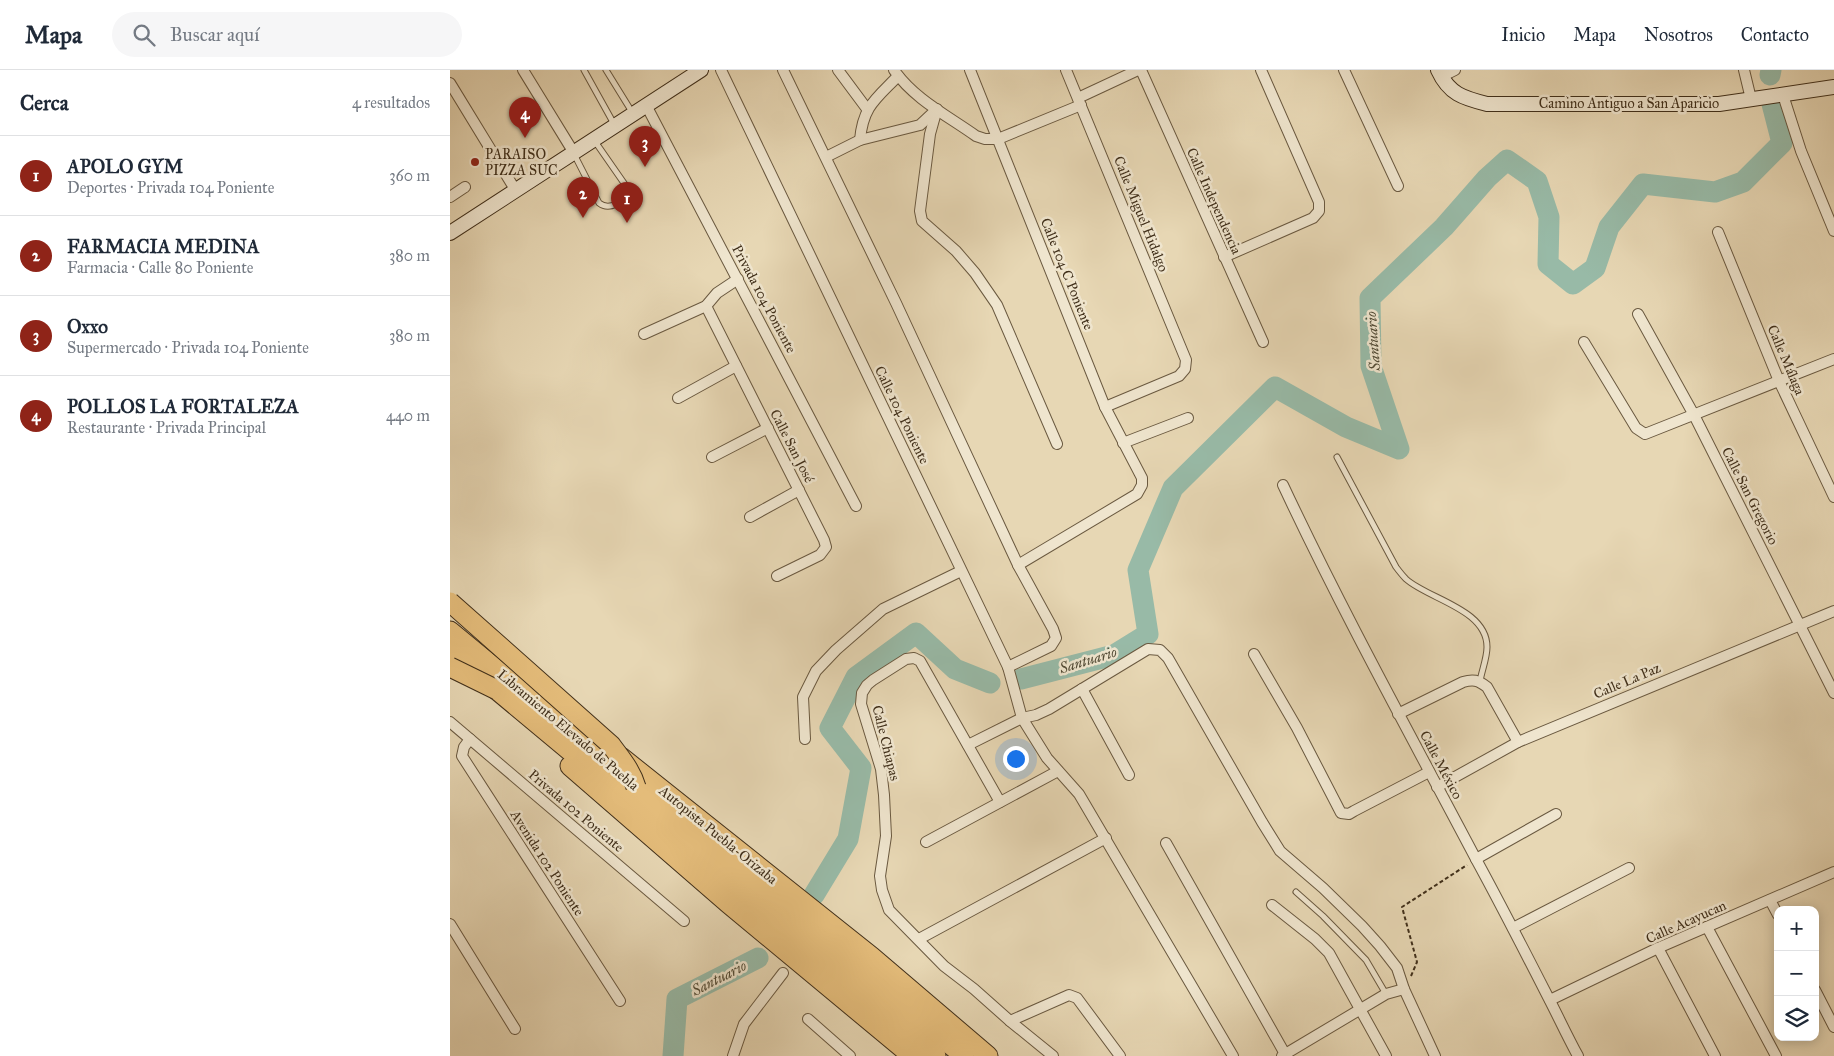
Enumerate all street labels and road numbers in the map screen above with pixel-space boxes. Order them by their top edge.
street label: Camino Antiguo a San Aparicio [1539,95,1719,112]
street label: Calle Independencia [1183,145,1245,257]
street label: Calle Miguel Hidalgo [1110,154,1172,274]
street label: Calle 104 C Poniente [1037,216,1097,333]
street label: Privada 104 Poniente [728,242,800,356]
street label: Calle Málaga [1764,322,1808,398]
street label: Calle 104 Poniente [871,363,933,467]
street label: Calle San José [765,407,818,486]
street label: Calle San Gregorio [1718,444,1782,548]
street label: Calle La Paz [1591,659,1664,703]
street label: Libramiento Elevado de Puebla [494,666,642,794]
street label: Calle Chiapas [868,704,904,782]
street label: Calle México [1416,728,1466,802]
street label: Privada 102 Poniente [525,766,627,856]
street label: Autopista Puebla-Orizaba [655,781,781,888]
street label: Avenida 102 Poniente [506,806,588,919]
street label: Calle Acayucan [1643,897,1729,947]

